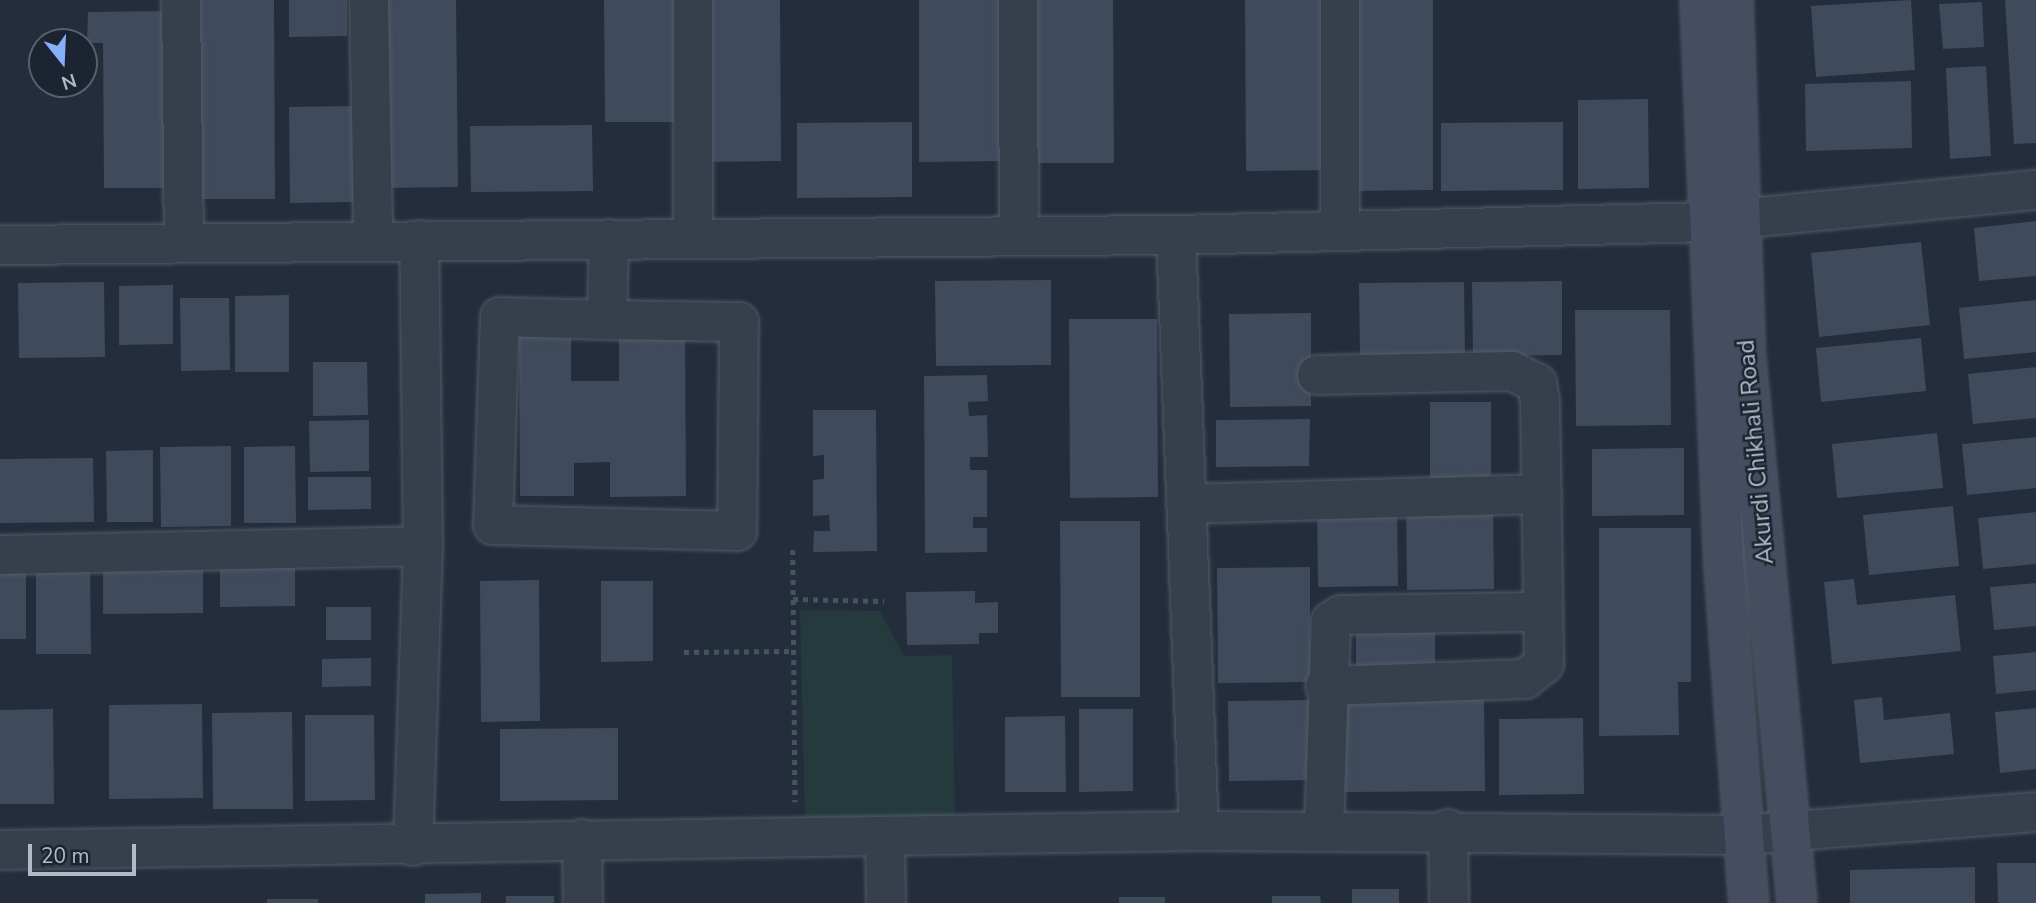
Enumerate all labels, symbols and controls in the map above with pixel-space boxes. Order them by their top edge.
north arrow [28,28,98,98]
text: N [58,67,80,96]
street label: Akurdi Chikhali Road [1732,338,1780,566]
scale bar [32,830,140,874]
text: 20 m [41,842,90,870]

